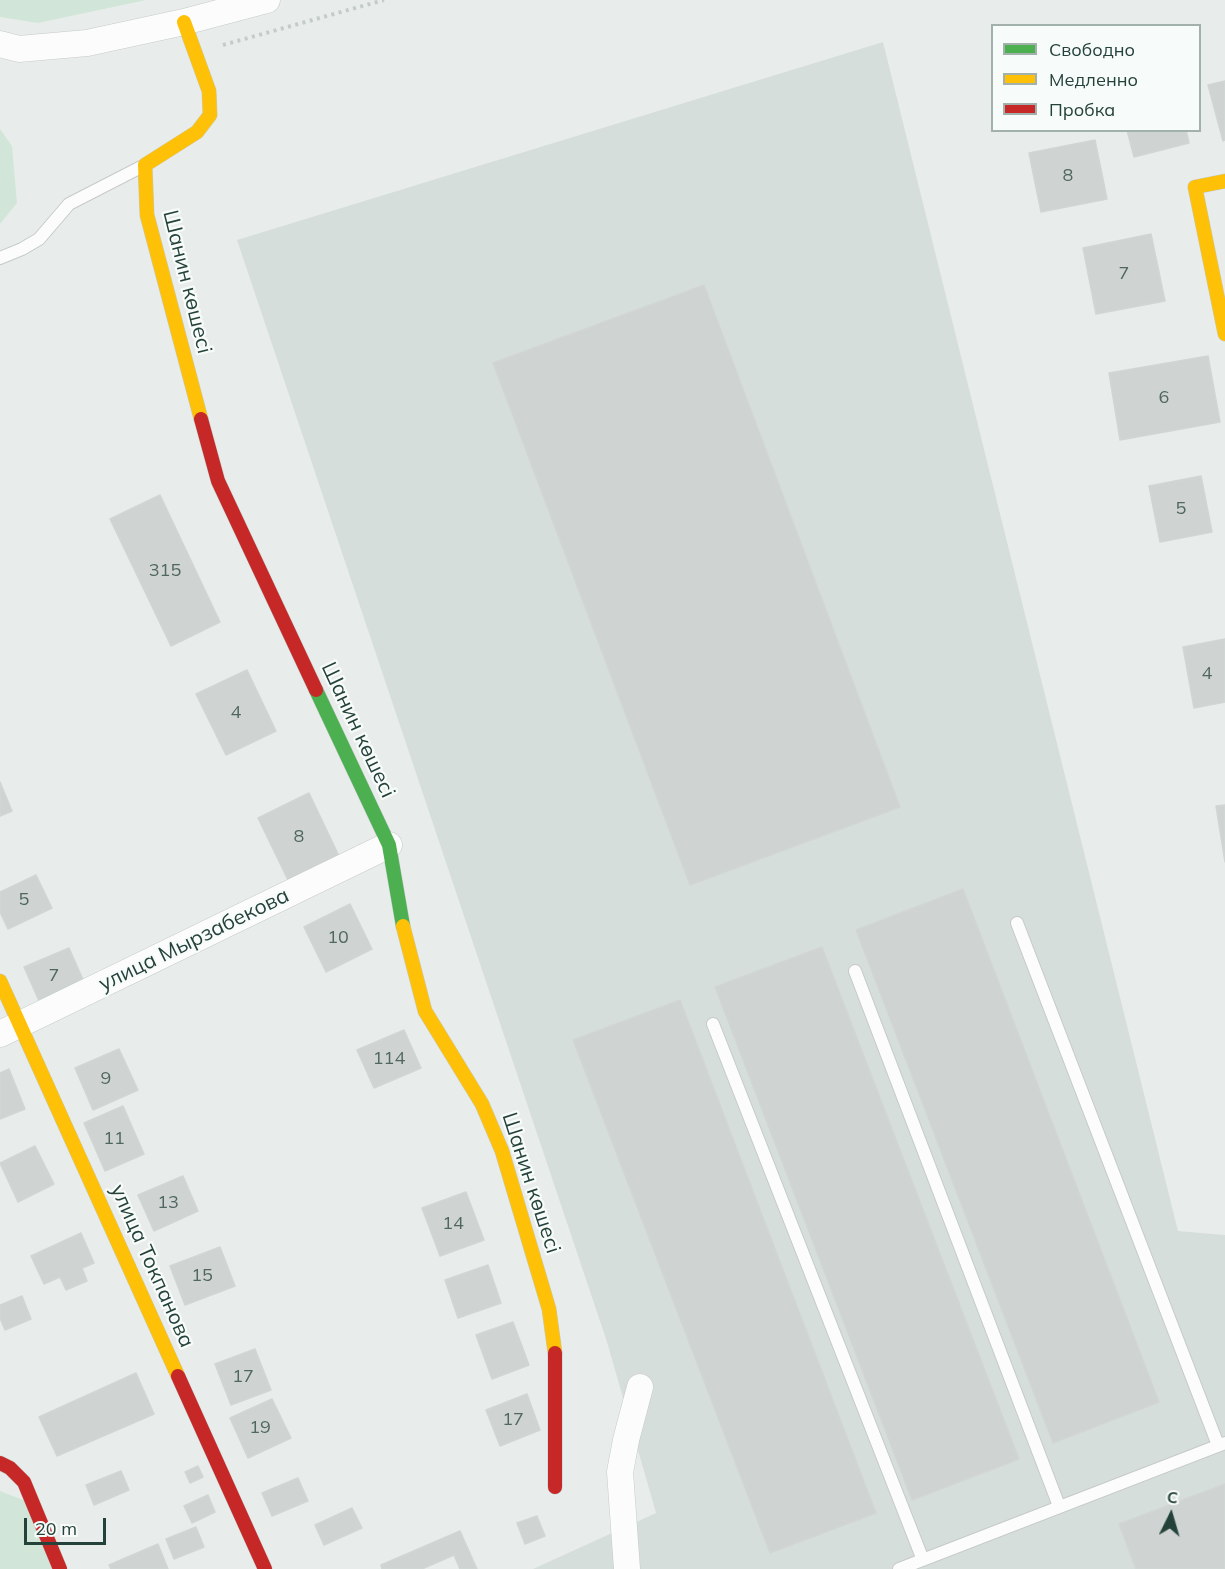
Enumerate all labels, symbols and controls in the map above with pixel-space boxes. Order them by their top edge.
legend [991,24,1201,132]
text: Свободно [1049,38,1135,61]
text: Медленно [1049,68,1138,91]
text: Пробка [1049,98,1115,121]
house number: 8 [1063,165,1073,187]
street label: Шанин көшесі [157,208,217,356]
house number: 7 [1119,263,1129,285]
house number: 6 [1159,387,1169,409]
house number: 5 [1176,498,1186,520]
house number: 315 [149,560,181,582]
street label: Шанин көшесі [316,658,400,802]
house number: 4 [1202,663,1212,685]
house number: 4 [231,702,241,724]
house number: 8 [294,826,304,848]
street label: улица Мырзабекова [95,883,293,997]
house number: 5 [19,889,29,911]
house number: 10 [327,927,349,949]
house number: 7 [49,965,59,987]
house number: 114 [373,1048,405,1070]
house number: 9 [101,1068,111,1090]
street label: Шанин көшесі [496,1109,566,1257]
house number: 11 [103,1128,125,1150]
street label: улица Токпанова [105,1181,199,1351]
house number: 13 [157,1192,179,1214]
house number: 14 [442,1213,464,1235]
house number: 15 [191,1265,213,1287]
house number: 17 [232,1366,254,1388]
house number: 17 [502,1409,524,1431]
house number: 19 [249,1417,271,1439]
north arrow [1141,1485,1201,1545]
text: С [1166,1487,1179,1508]
scale bar [27,1506,110,1544]
text: 20 m [35,1517,77,1540]

